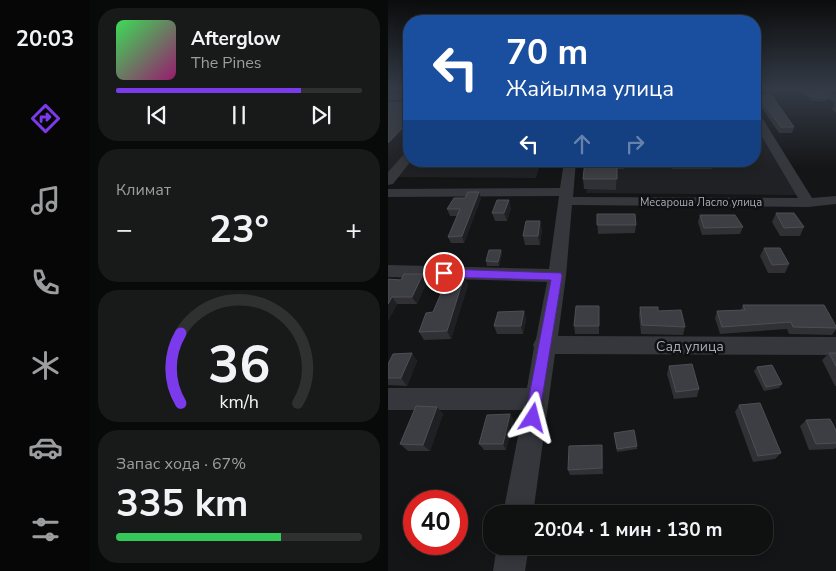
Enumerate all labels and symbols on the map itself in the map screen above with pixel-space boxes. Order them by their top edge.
street label: Месароша Ласло улица [640,195,762,210]
pin [423,252,465,294]
street label: Сад улица [656,337,724,356]
position arrow [506,391,558,443]
speed limit sign: 40 [403,490,468,555]

